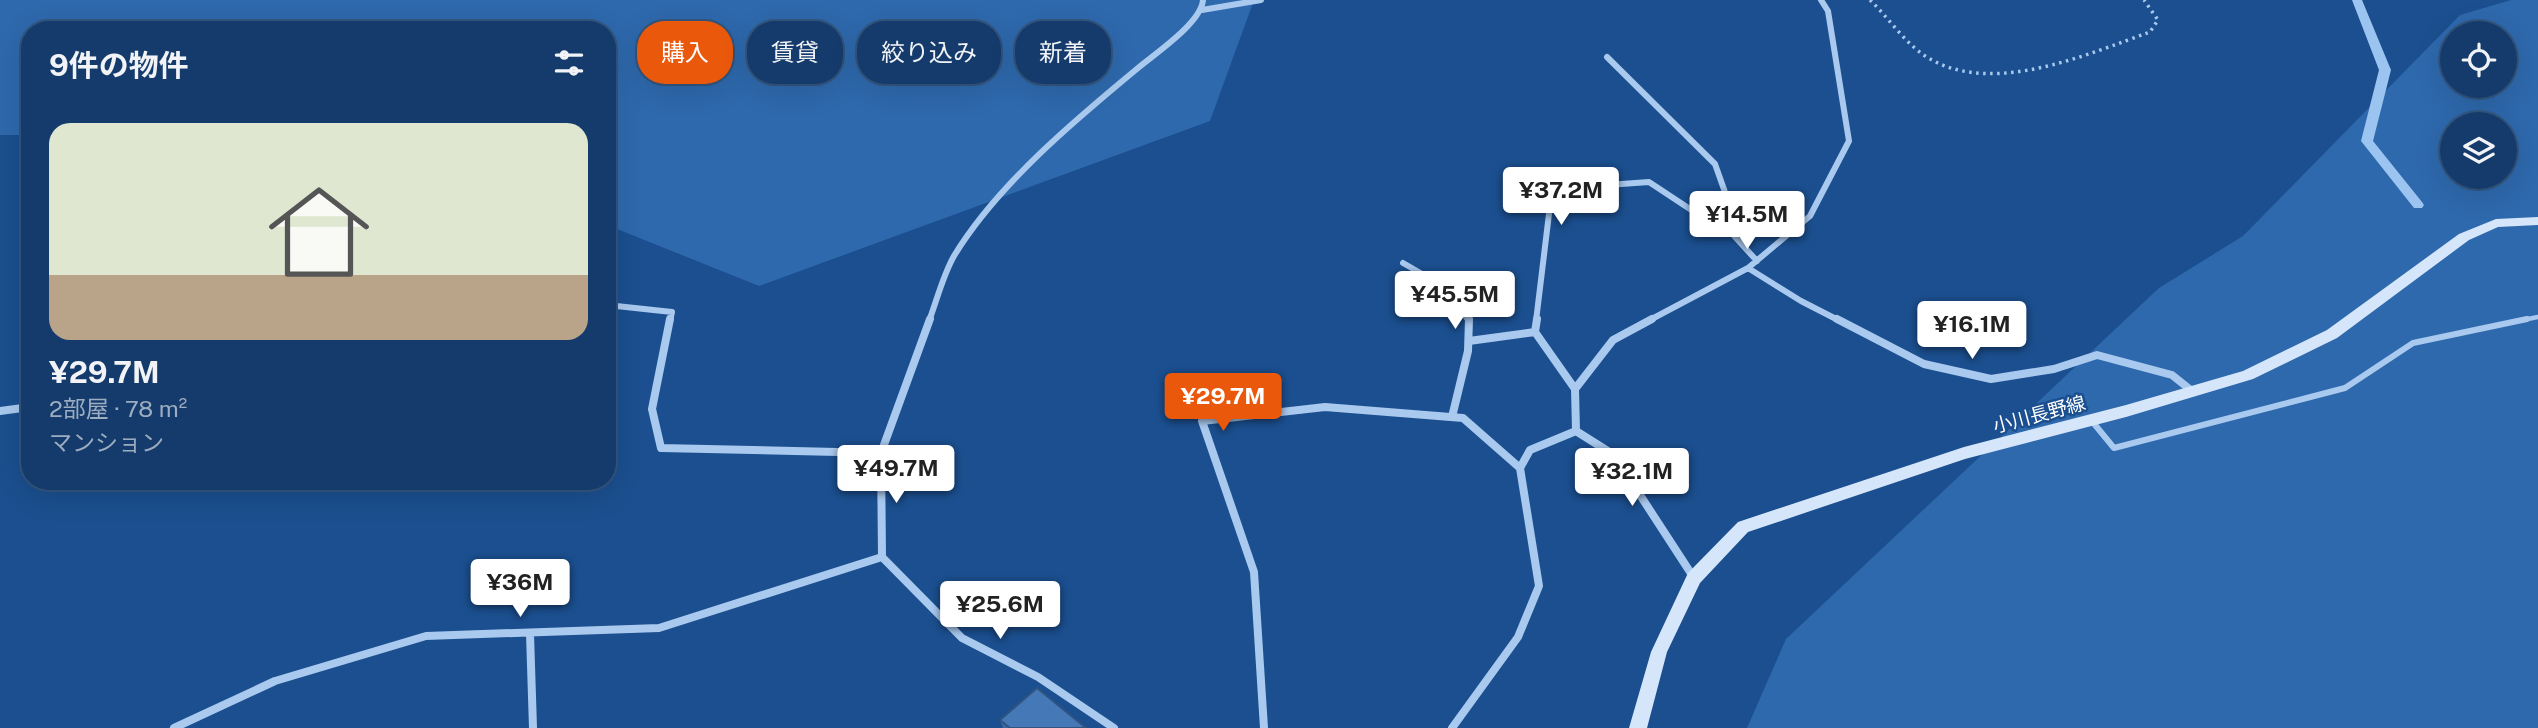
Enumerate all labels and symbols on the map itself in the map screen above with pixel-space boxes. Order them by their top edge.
pin: ¥37.2M [1504,168,1618,227]
pin: ¥14.5M [1690,191,1804,251]
pin: ¥45.5M [1398,272,1512,331]
pin: ¥16.1M [1915,302,2029,361]
pin: ¥29.7M [1166,374,1280,433]
street label: 小川長野線 [1990,391,2088,437]
pin: ¥49.7M [839,446,953,505]
pin: ¥32.1M [1575,448,1689,508]
pin: ¥36M [479,560,561,619]
pin: ¥25.6M [943,582,1057,641]

